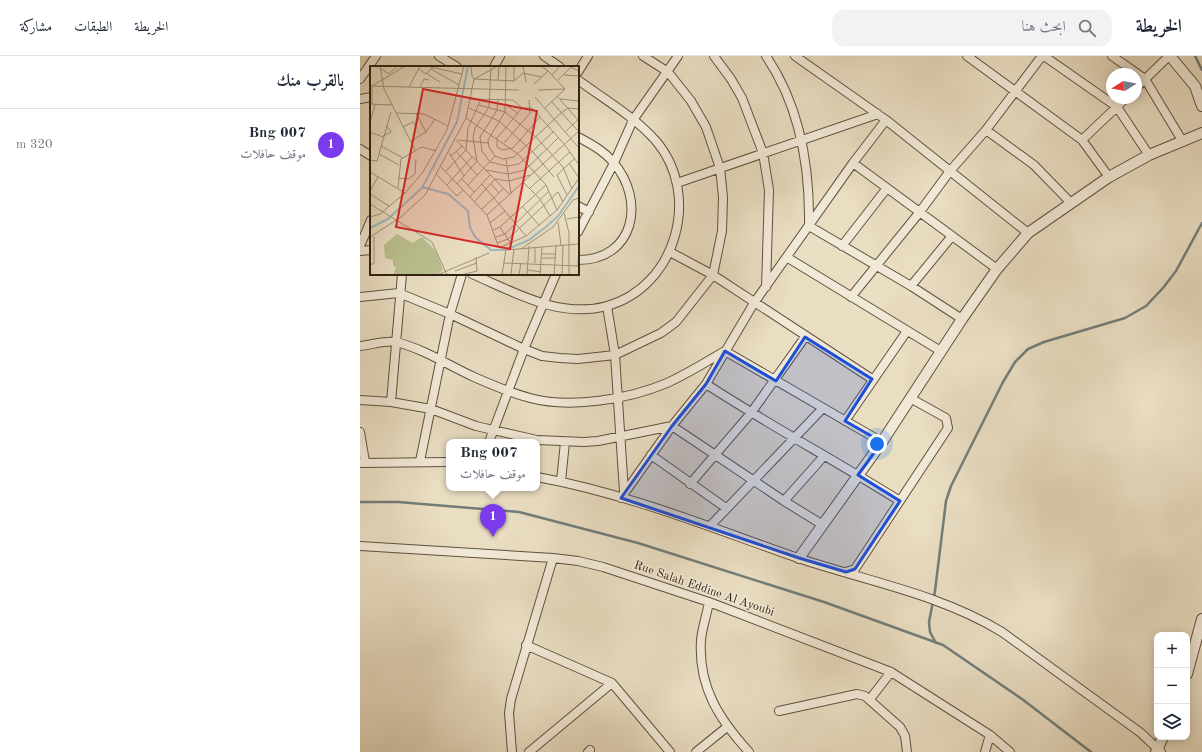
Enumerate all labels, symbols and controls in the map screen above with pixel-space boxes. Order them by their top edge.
search box [832,10,1112,46]
icon: search [1076,17,1098,39]
text: الخريطة [1136,18,1182,37]
text: مشاركة [20,20,52,34]
text: الطبقات [74,20,112,34]
text: الخريطة [134,20,168,34]
text: ابحث هنا [1022,20,1066,35]
inset map [370,66,579,275]
north arrow [1106,68,1142,104]
text: بالقرب منك [276,73,344,90]
text: Bng 007 [248,126,306,141]
text: 320 m [16,138,53,151]
text: 1 [327,138,335,151]
text: موقف حافلات [240,148,306,161]
your location [867,434,887,454]
popup [446,439,540,491]
text: Bng 007 [460,446,518,461]
text: موقف حافلات [460,468,526,481]
pin: 1 [480,504,506,537]
street label: Rue Salah Eddine Al Ayoubi [632,559,776,619]
map controls [1154,632,1190,740]
button: + [1154,632,1190,668]
button: − [1154,668,1190,704]
button: layers [1154,704,1190,740]

